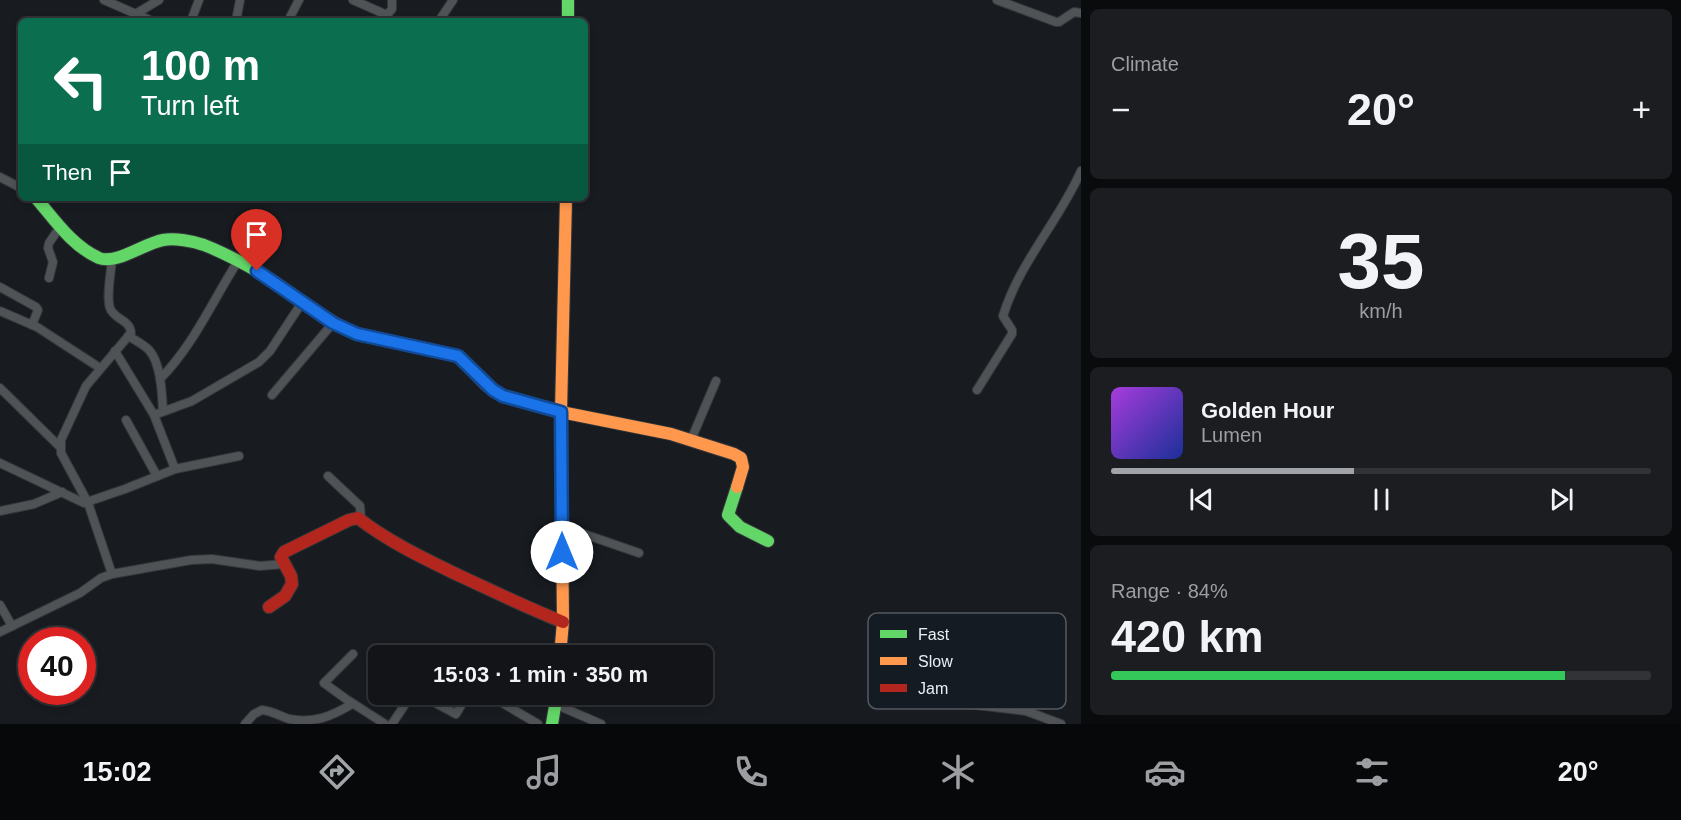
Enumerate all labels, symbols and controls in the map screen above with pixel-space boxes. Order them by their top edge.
icon: left [42,42,120,120]
text: 100 m [141,42,260,89]
text: Climate [1111,53,1179,75]
text: 20° [1347,84,1415,135]
text: Turn left [141,91,239,121]
text: − [1111,91,1130,128]
text: + [1632,91,1651,128]
icon: arrive [104,156,137,189]
text: Then [42,160,92,185]
pin [231,209,282,271]
text: 35 [1338,217,1424,305]
icon: arrive [240,218,273,251]
text: km/h [1359,300,1403,322]
text: Golden Hour [1201,398,1334,423]
text: Lumen [1201,424,1262,446]
icon: previous [1185,483,1218,516]
icon: pause [1365,483,1398,516]
icon: next [1545,483,1578,516]
position arrow [530,520,594,584]
text: Range · 84% [1111,580,1228,602]
text: 420 km [1111,611,1264,662]
legend [868,613,1066,709]
text: Fast [918,626,950,643]
speed limit sign: 40 [18,627,96,705]
text: Slow [918,653,953,670]
text: 15:03 · 1 min · 350 m [433,662,648,687]
text: Jam [918,680,948,697]
icon: directions [316,751,358,793]
icon: music [523,751,565,793]
icon: phone [730,751,772,793]
icon: climate [937,751,979,793]
icon: car [1144,751,1186,793]
icon: filters [1351,751,1393,793]
text: 15:02 [82,757,152,787]
text: 20° [1558,757,1598,787]

